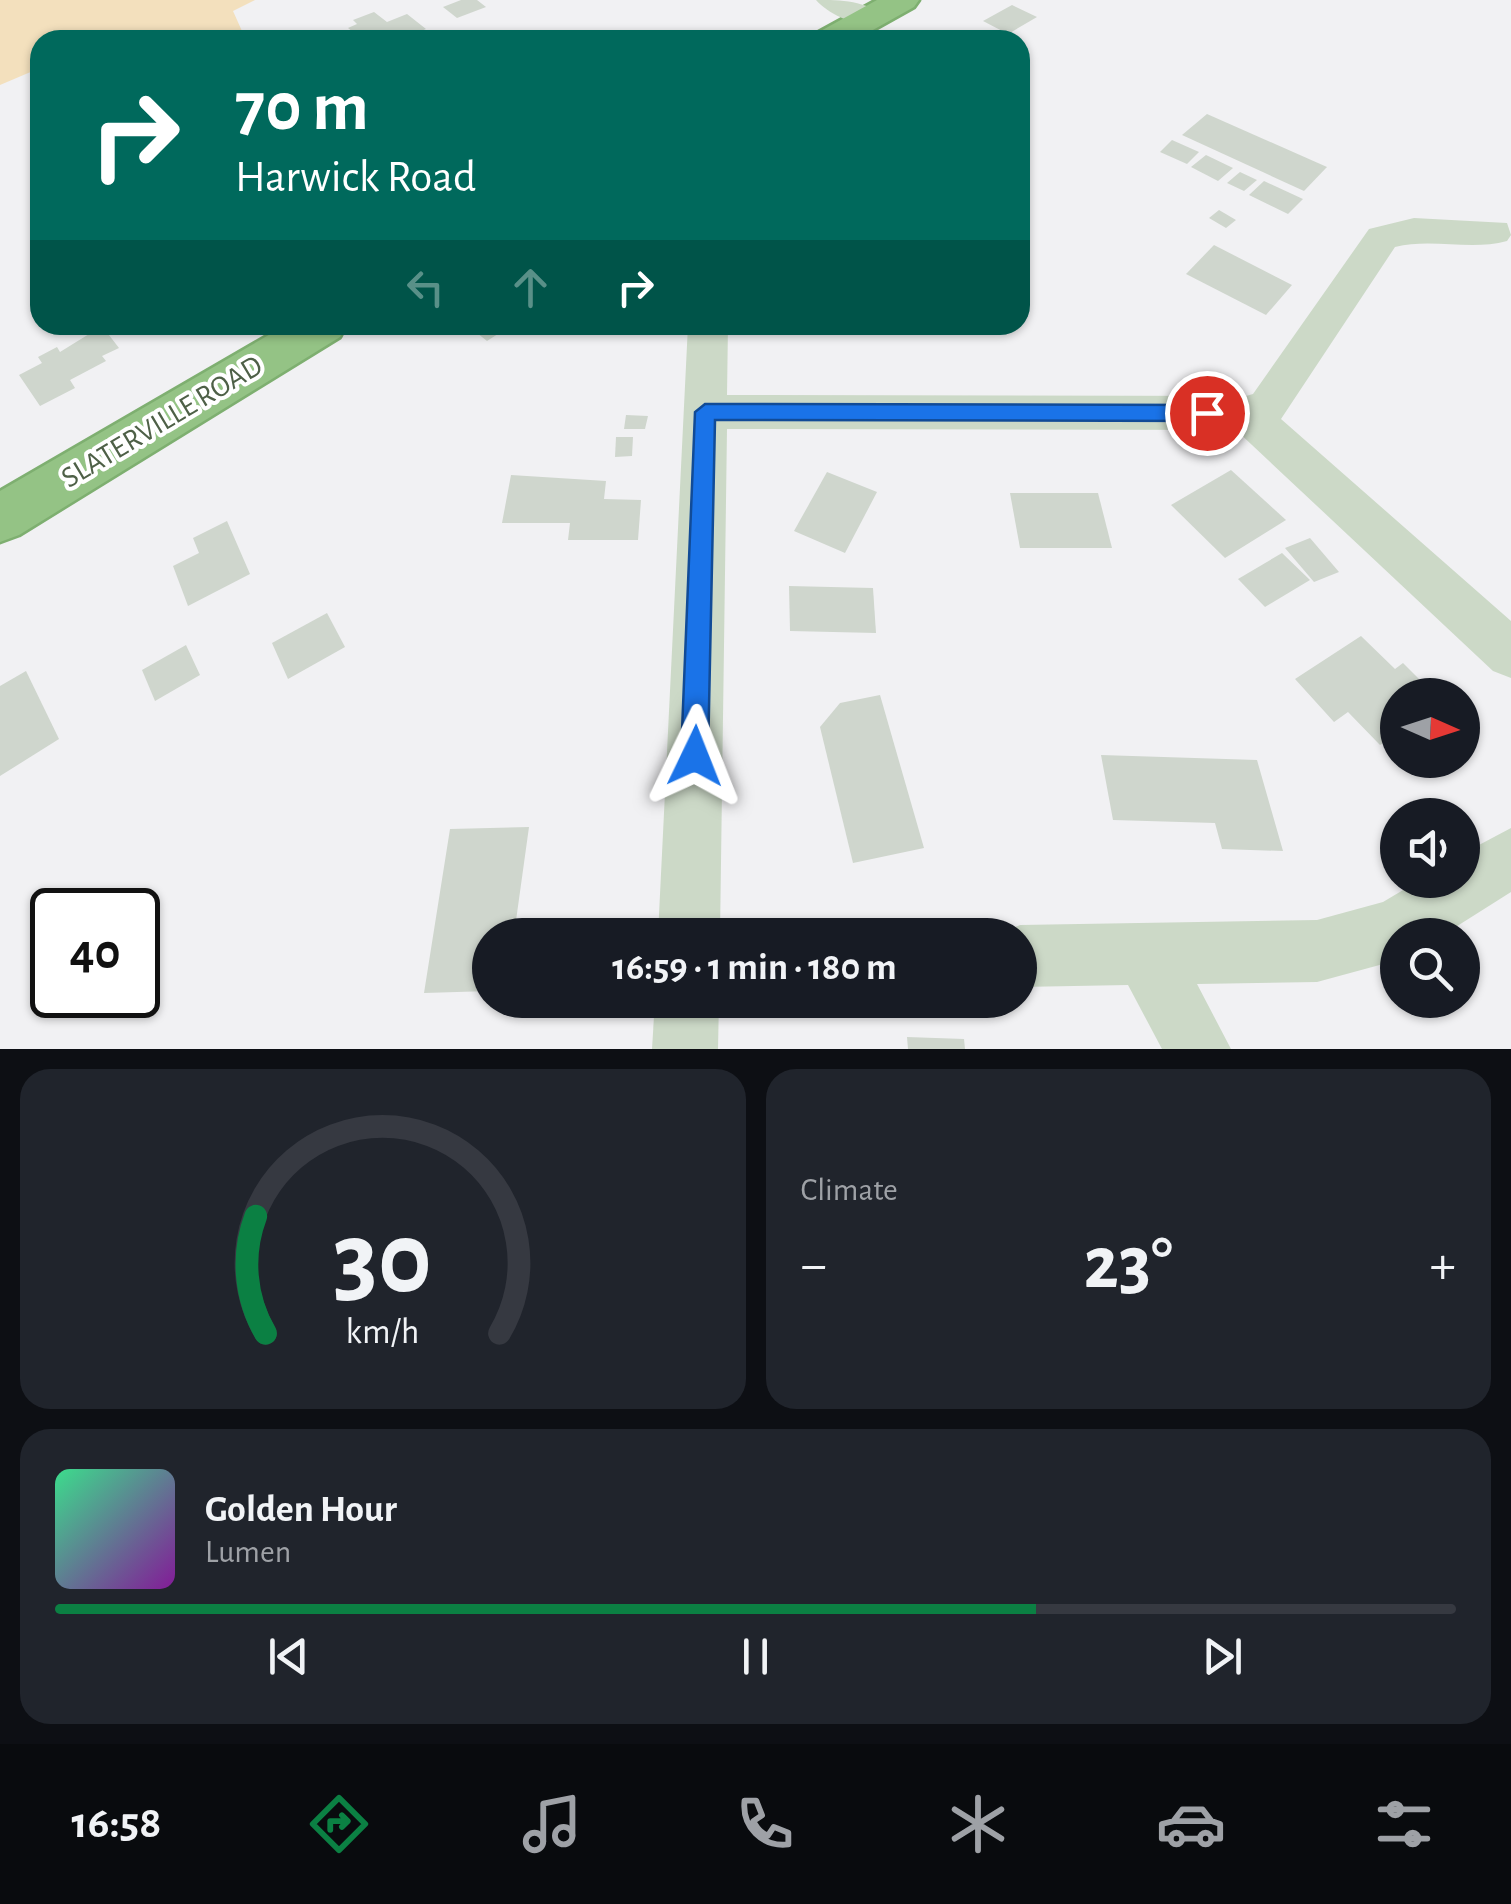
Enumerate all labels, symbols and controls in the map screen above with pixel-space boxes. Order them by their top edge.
icon: right [70,70,200,200]
text: 70 m [235,73,369,143]
text: Harwick Road [235,155,476,200]
icon: left [398,260,453,315]
icon: ahead [503,260,558,315]
icon: right [608,260,663,315]
street label: SLATERVILLE ROAD [56,350,268,494]
pin [1165,371,1250,456]
icon: arrive [1180,386,1235,441]
north arrow [1380,678,1480,778]
map controls [1380,678,1480,1018]
position arrow [643,704,747,808]
button: sound [1380,798,1480,898]
speed limit sign: 40 [30,888,160,1018]
button: search [1380,918,1480,1018]
text: 16:59 · 1 min · 180 m [612,949,897,987]
text: Climate [801,1174,898,1206]
text: 30 [333,1208,432,1312]
text: 23° [1083,1227,1173,1302]
text: − [801,1238,827,1293]
text: + [1430,1238,1456,1293]
text: km/h [346,1314,420,1350]
text: Golden Hour [205,1491,397,1529]
text: Lumen [205,1536,291,1568]
icon: previous [261,1629,316,1684]
icon: pause [728,1629,783,1684]
icon: next [1195,1629,1250,1684]
icon: directions [304,1789,374,1859]
icon: music [517,1789,587,1859]
icon: phone [730,1789,800,1859]
icon: climate [943,1789,1013,1859]
icon: car [1156,1789,1226,1859]
icon: filters [1369,1789,1439,1859]
text: 16:58 [72,1801,161,1846]

